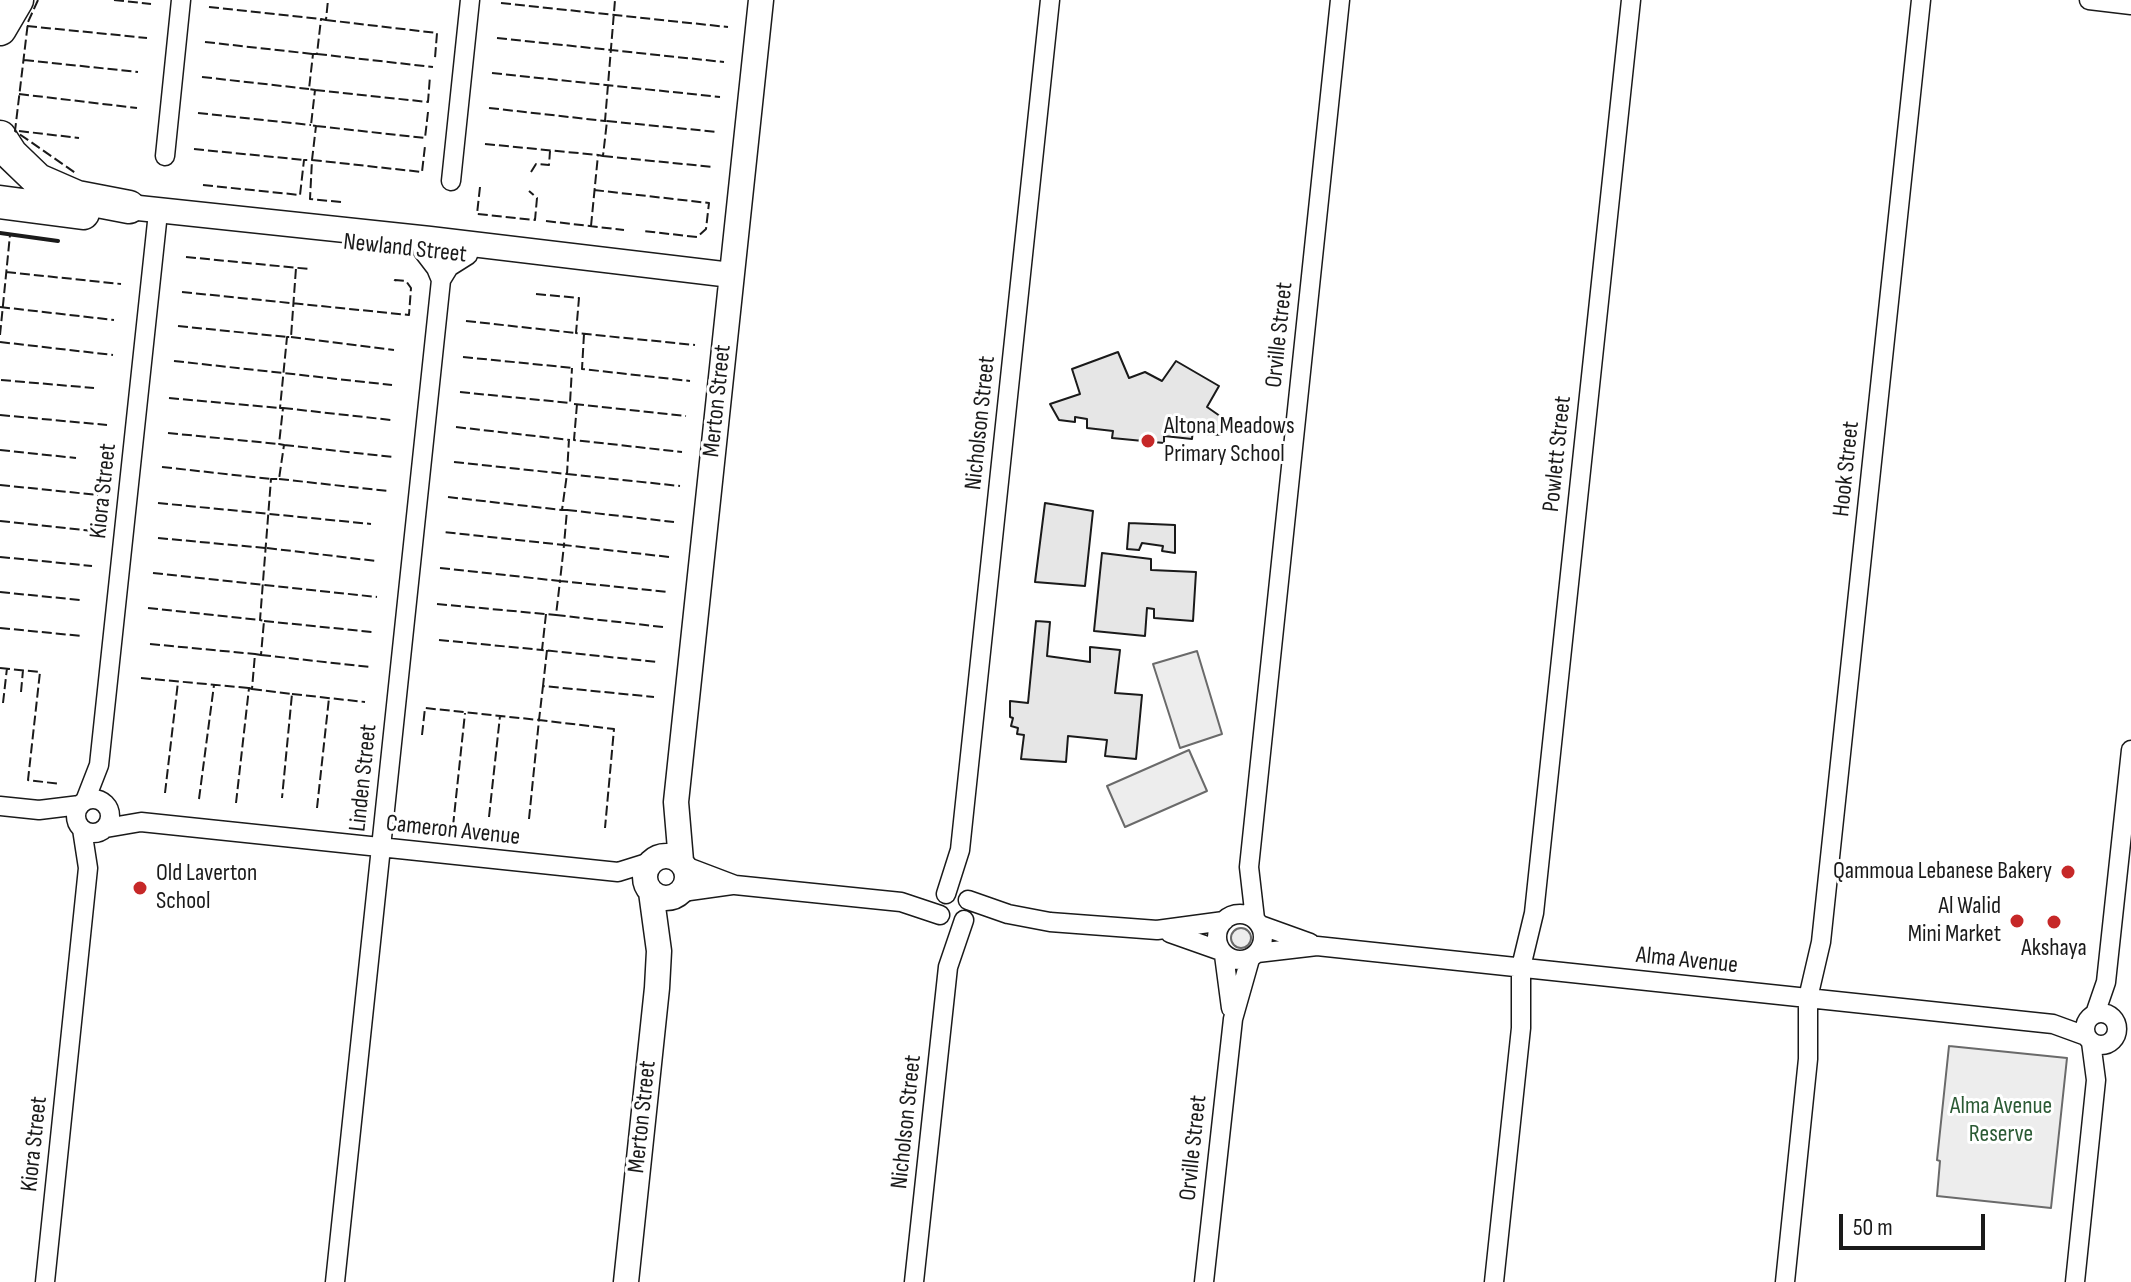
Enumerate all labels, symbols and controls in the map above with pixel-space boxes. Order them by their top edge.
street label: Newland Street [342,228,468,270]
street label: Orville Street [1260,281,1300,389]
street label: Merton Street [698,343,738,459]
street label: Nicholson Street [960,355,1002,491]
street label: Powlett Street [1538,395,1578,513]
place label: Altona Meadows Primary School [1164,413,1295,469]
street label: Hook Street [1828,420,1866,518]
marker: Altona Meadows Primary School [1139,432,1157,450]
street label: Kiora Street [85,442,123,540]
street label: Linden Street [344,723,384,833]
street label: Cameron Avenue [384,810,522,852]
place label: Qammoua Lebanese Bakery [1833,858,2052,886]
place label: Old Laverton School [156,860,257,916]
marker: Qammoua Lebanese Bakery [2059,863,2077,881]
marker: Old Laverton School [131,879,149,897]
place label: Al Walid Mini Market [1908,893,2001,949]
marker: Al Walid Mini Market [2008,912,2026,930]
marker: Akshaya [2045,913,2063,931]
place label: Akshaya [2021,935,2087,963]
street label: Alma Avenue [1635,941,1739,981]
street label: Nicholson Street [886,1054,928,1190]
street label: Merton Street [623,1059,663,1175]
park label: Alma Avenue Reserve [1950,1093,2052,1149]
street label: Orville Street [1174,1094,1214,1202]
street label: Kiora Street [16,1095,54,1193]
scale bar [1843,1198,1989,1248]
text: 50 m [1853,1213,1893,1242]

